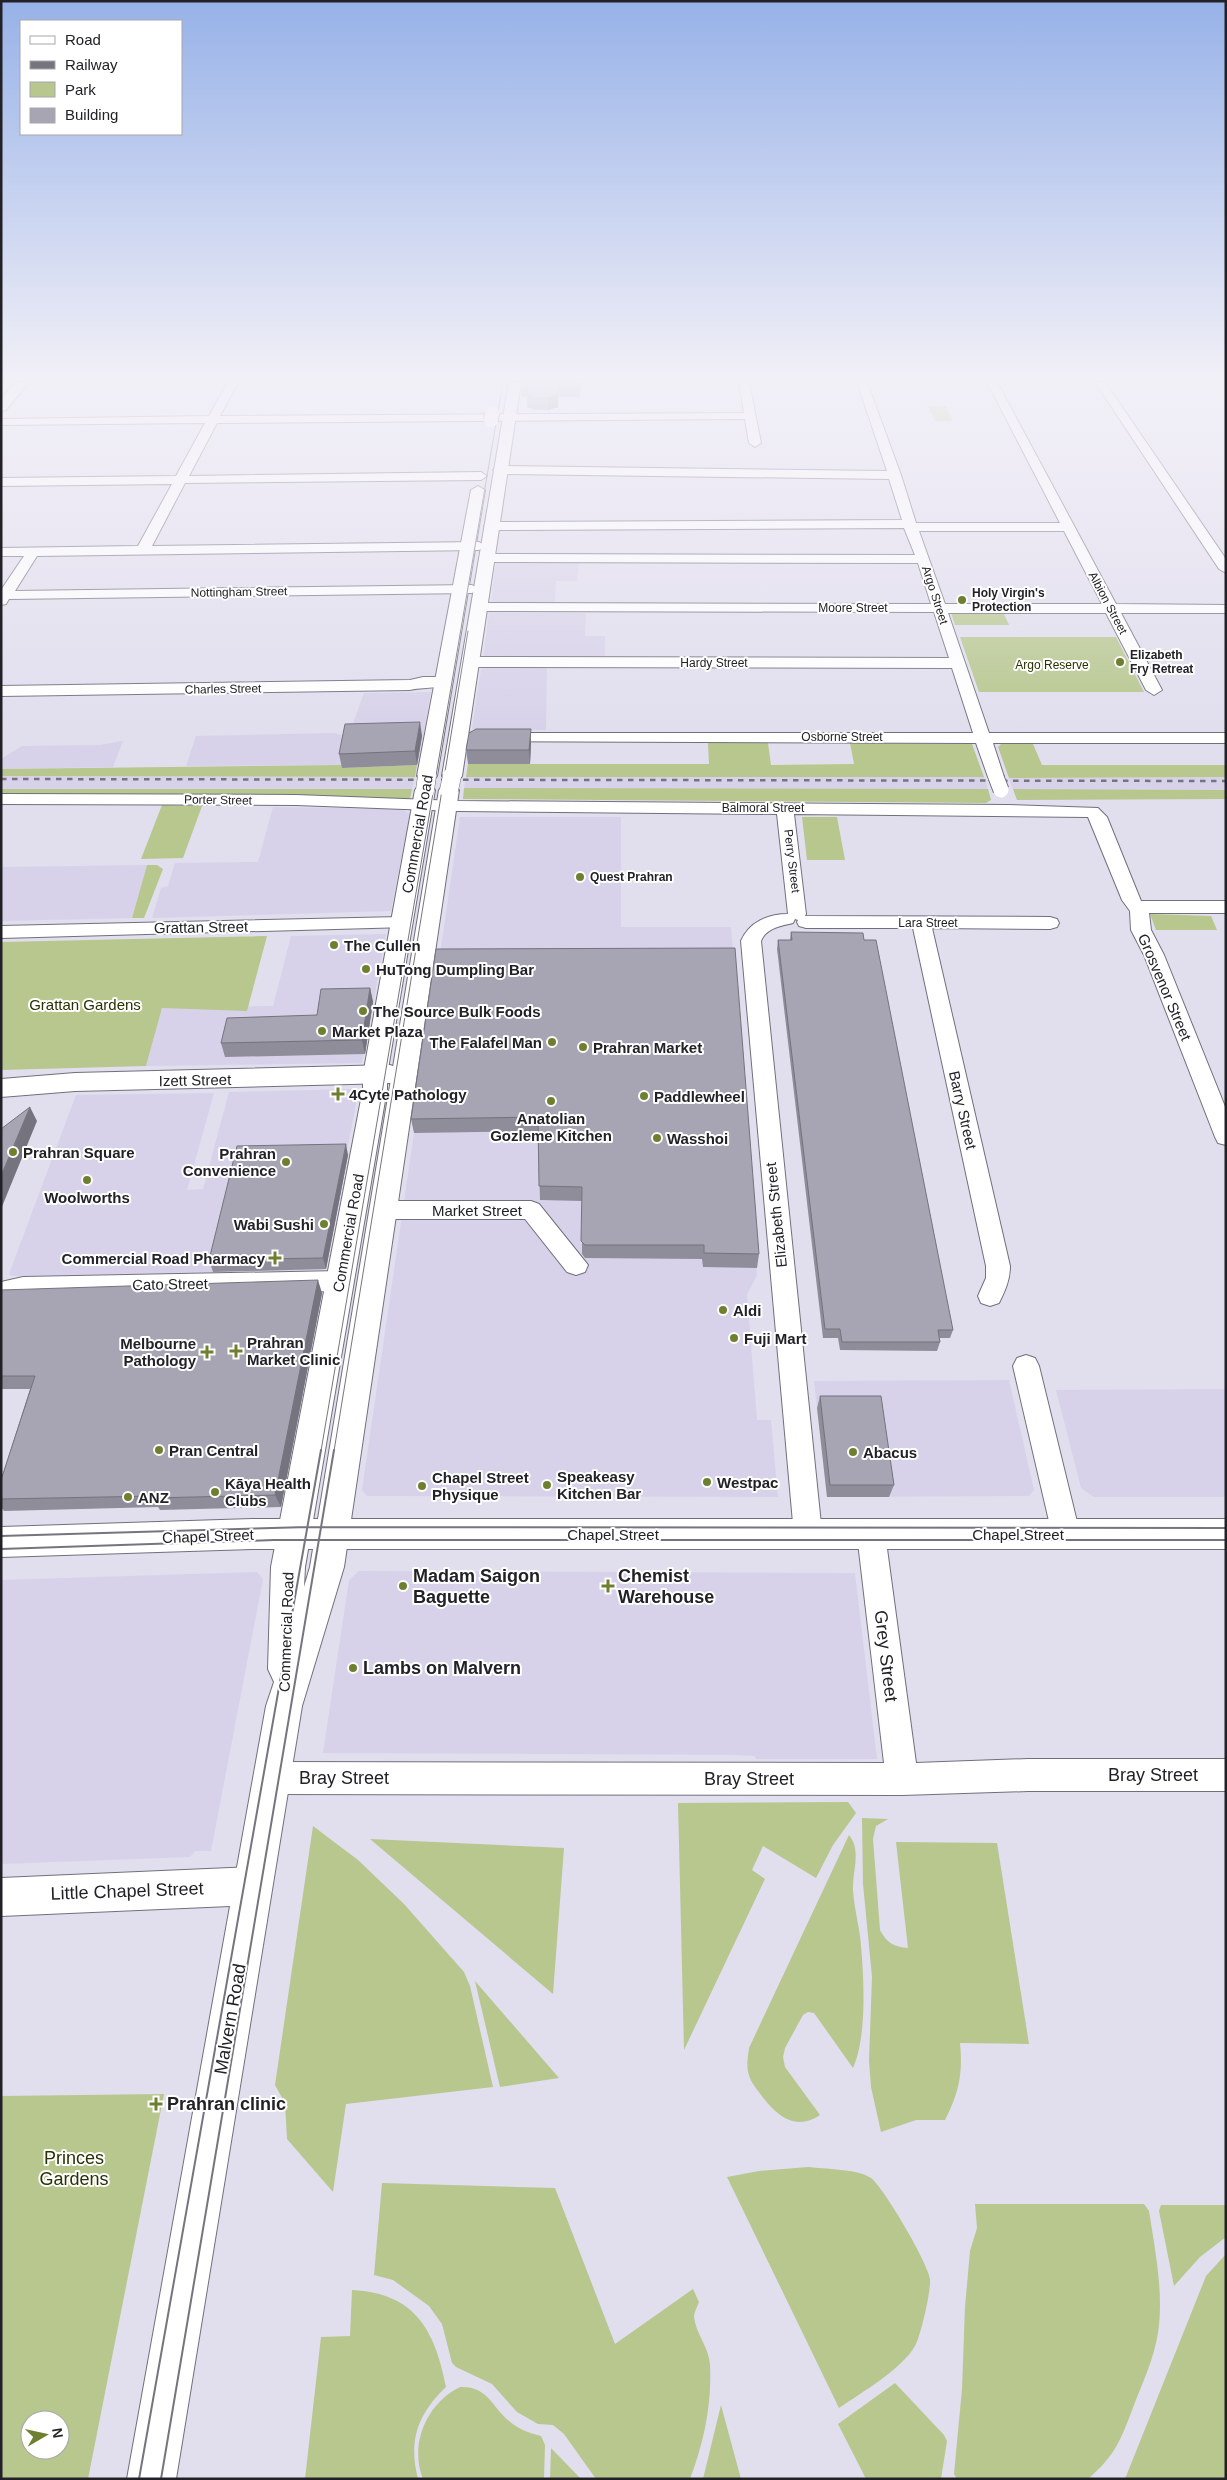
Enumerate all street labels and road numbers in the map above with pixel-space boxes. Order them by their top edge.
street label: Argo Street [919,564,951,627]
street label: Albion Street [1086,569,1131,637]
street label: Nottingham Street [191,584,288,600]
street label: Moore Street [818,601,888,615]
street label: Hardy Street [680,656,748,670]
street label: Charles Street [185,681,262,697]
street label: Osborne Street [801,730,883,744]
street label: Commercial Road [398,773,436,895]
street label: Porter Street [184,792,253,808]
street label: Balmoral Street [722,801,805,815]
street label: Perry Street [781,828,803,894]
street label: Lara Street [898,916,958,930]
street label: Grattan Street [154,918,249,936]
street label: Grosvenor Street [1135,931,1195,1044]
street label: Barry Street [946,1069,980,1152]
street label: Izett Street [159,1071,232,1089]
street label: Elizabeth Street [762,1161,790,1269]
street label: Commercial Road [329,1172,367,1294]
street label: Market Street [432,1202,523,1219]
street label: Cato Street [132,1275,209,1293]
street label: Chapel Street [162,1526,255,1546]
street label: Chapel Street [567,1526,660,1543]
street label: Chapel Street [972,1526,1065,1543]
street label: Commercial Road [275,1572,297,1692]
street label: Grey Street [870,1609,902,1703]
street label: Bray Street [1108,1765,1198,1785]
street label: Bray Street [299,1768,389,1788]
street label: Bray Street [704,1769,794,1789]
street label: Little Chapel Street [50,1878,204,1904]
street label: Malvern Road [210,1962,250,2076]

